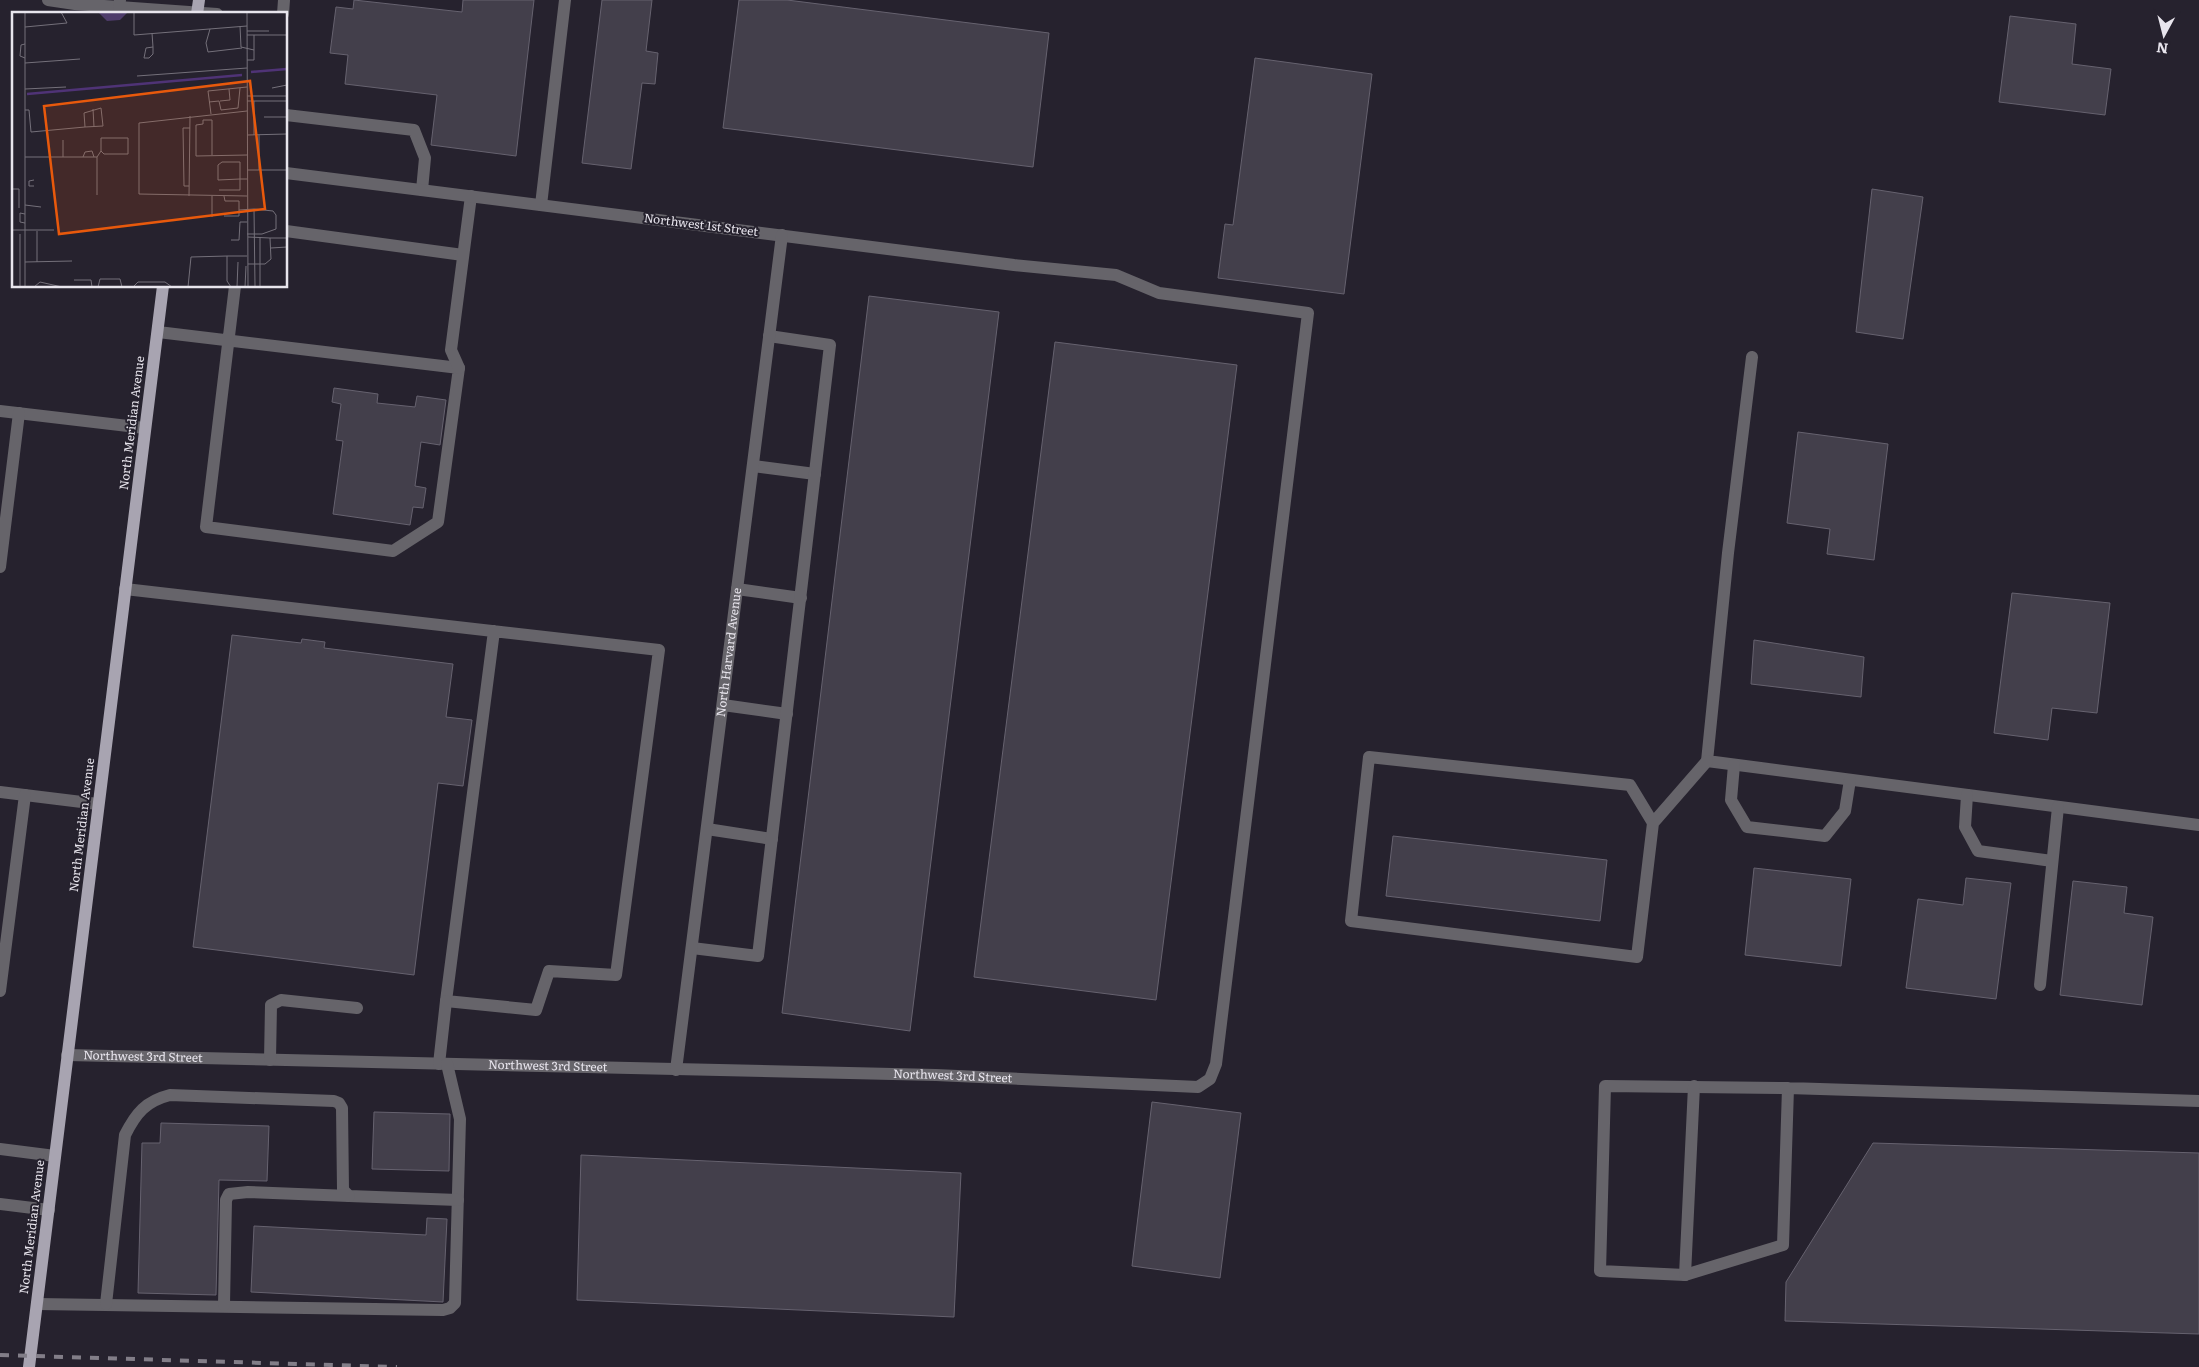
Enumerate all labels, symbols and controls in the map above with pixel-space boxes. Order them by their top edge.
north arrow [2139,10,2189,60]
inset map [12,12,288,288]
text: N [2155,38,2169,60]
street label: Northwest 1st Street [643,208,759,240]
street label: North Meridian Avenue [114,355,148,491]
street label: North Harvard Avenue [711,587,745,718]
street label: North Meridian Avenue [64,757,98,893]
street label: Northwest 3rd Street [83,1045,203,1066]
street label: Northwest 3rd Street [488,1055,608,1075]
street label: Northwest 3rd Street [893,1064,1013,1086]
street label: North Meridian Avenue [14,1159,48,1295]

